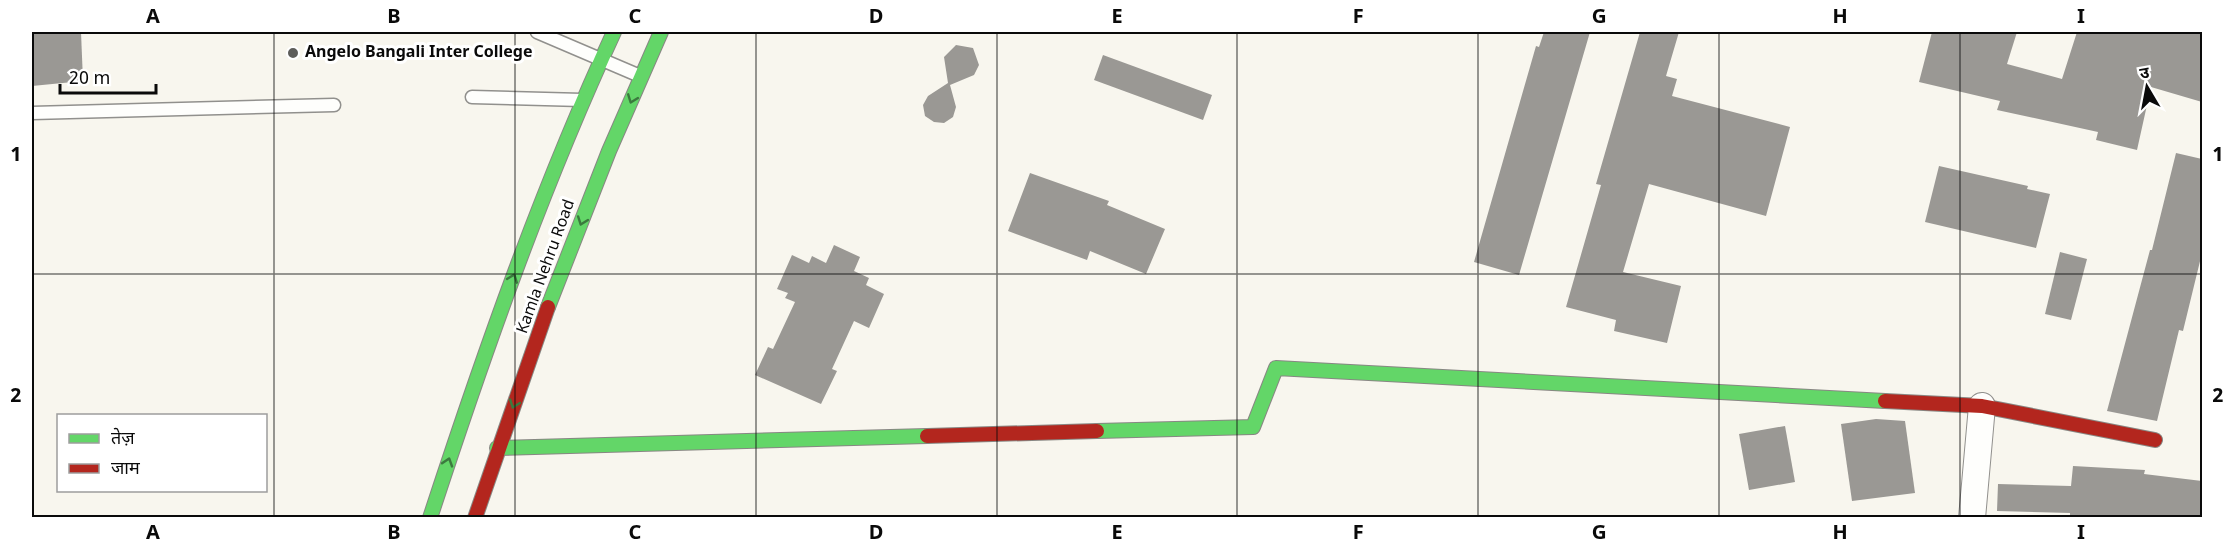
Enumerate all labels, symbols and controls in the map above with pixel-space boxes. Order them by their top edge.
text: A [146,5,160,31]
text: B [387,5,401,31]
text: C [629,5,642,31]
text: D [869,5,883,31]
text: E [1111,5,1123,31]
text: F [1353,5,1363,31]
text: G [1592,5,1606,31]
text: H [1832,5,1848,31]
text: I [2077,5,2085,31]
place label: Angelo Bangali Inter College [305,43,533,64]
marker: Angelo Bangali Inter College [286,46,300,60]
scale bar [60,57,156,95]
north arrow [2117,57,2177,117]
text: उ [2138,63,2152,86]
text: 20 m [69,68,110,91]
one-way arrow [626,93,639,104]
text: 1 [10,143,22,169]
text: 1 [2212,143,2224,169]
street label: Kamla Nehru Road [513,197,581,337]
one-way arrow [577,215,589,226]
one-way arrow [506,273,518,284]
text: 2 [10,384,22,410]
text: 2 [2212,384,2224,410]
one-way arrow [509,397,521,408]
legend [57,414,267,492]
text: तेज़ [111,427,135,451]
one-way arrow [441,457,454,468]
text: जाम [111,458,141,481]
text: A [146,521,160,547]
text: B [387,521,401,547]
text: C [629,521,642,547]
text: D [869,521,883,547]
text: E [1111,521,1123,547]
text: F [1353,521,1363,547]
text: G [1592,521,1606,547]
text: H [1832,521,1848,547]
text: I [2077,521,2085,547]

